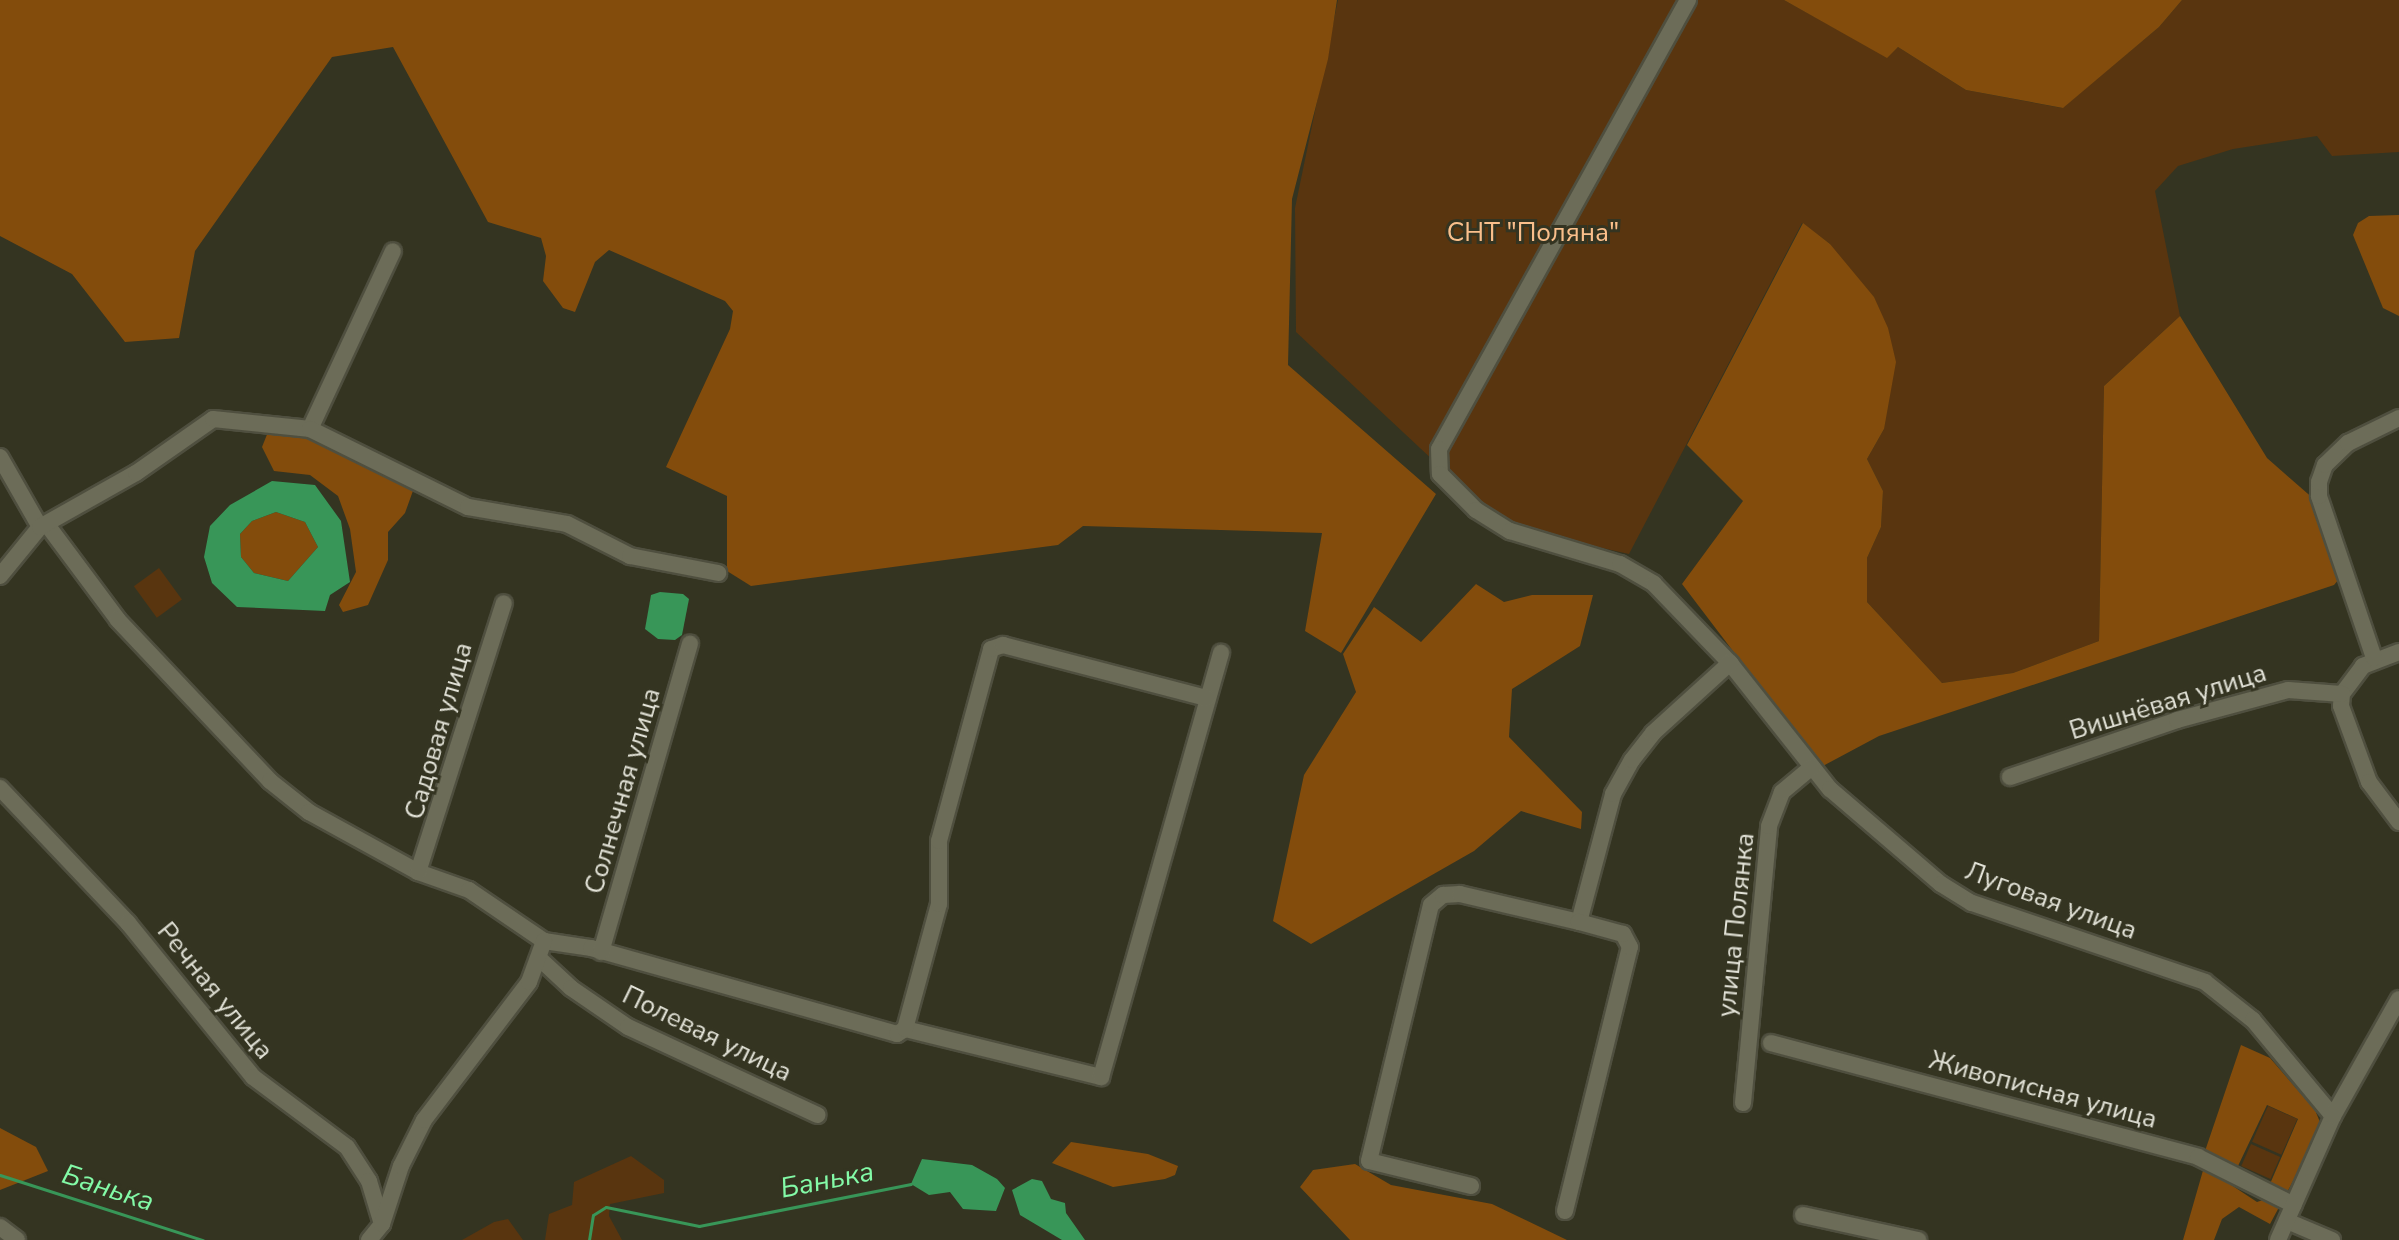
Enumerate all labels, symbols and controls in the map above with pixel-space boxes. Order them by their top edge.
park label: СНТ "Поляна" [1447,217,1619,249]
street label: Садовая улица [399,639,479,823]
street label: Вишнёвая улица [2066,657,2270,747]
street label: Солнечная улица [579,684,667,898]
street label: улица Полянка [1711,831,1761,1019]
street label: Луговая улица [1961,855,2141,947]
street label: Речная улица [150,916,280,1066]
street label: Полевая улица [617,980,797,1088]
street label: Живописная улица [1926,1045,2160,1135]
water label: Банька [777,1154,877,1206]
water label: Банька [58,1157,158,1219]

